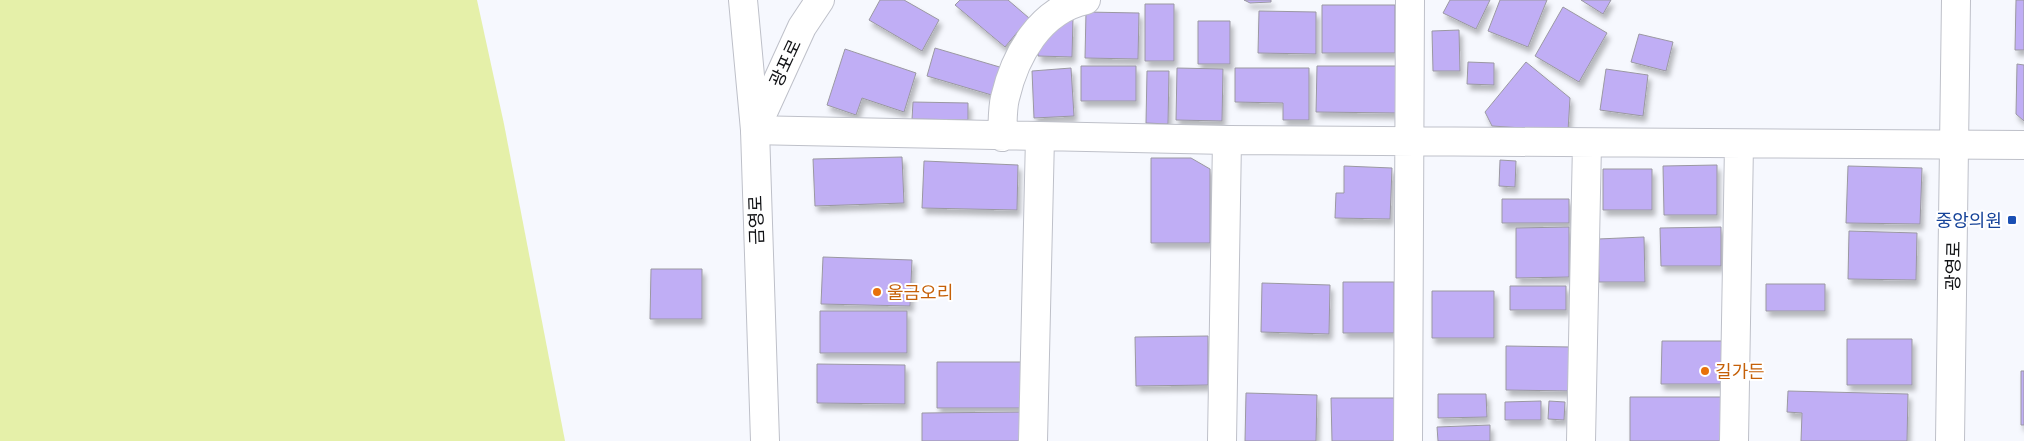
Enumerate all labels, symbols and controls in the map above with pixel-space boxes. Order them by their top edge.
street label: 광포로 [764,36,806,90]
street label: 금영로 [744,195,768,245]
place label: 중앙의원 [1936,209,2002,232]
marker: 중앙의원 [2006,214,2018,226]
street label: 광영로 [1941,241,1965,291]
place label: 울금오리 [887,281,953,304]
marker: 울금오리 [871,286,883,298]
place label: 길가든 [1715,360,1765,383]
marker: 길가든 [1699,365,1711,377]

